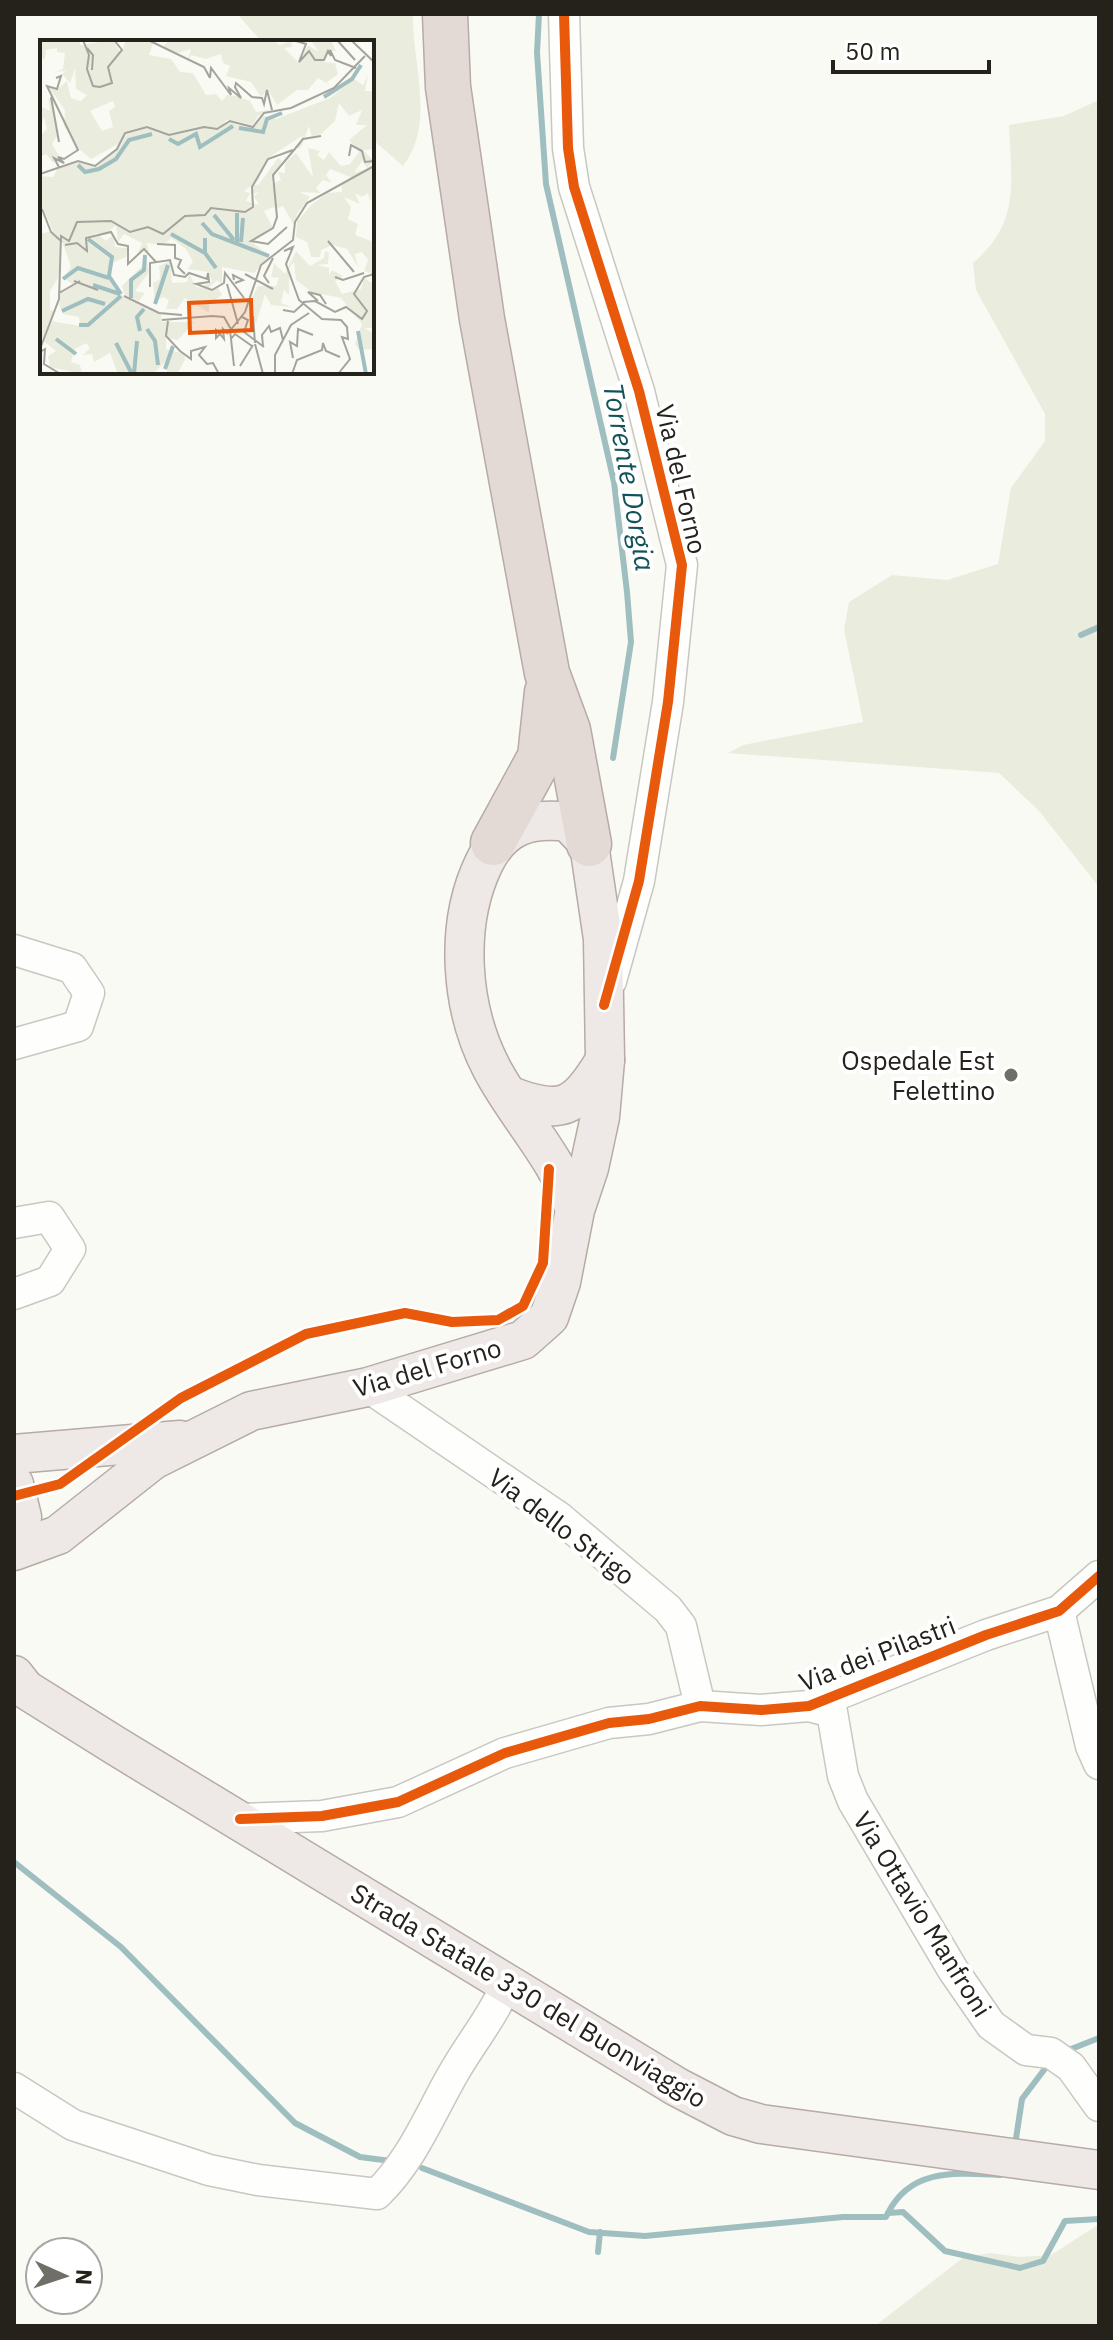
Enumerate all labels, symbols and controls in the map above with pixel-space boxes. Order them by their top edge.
scale bar [833,24,989,74]
text: 50 m [845,35,900,67]
inset map [40,40,374,374]
water label: Torrente Dorgia [595,380,665,574]
street label: Via del Forno [648,401,716,557]
place label: Ospedale Est Felettino [841,1043,995,1107]
marker: Ospedale Est Felettino [1002,1066,1020,1084]
street label: Via del Forno [349,1330,505,1404]
street label: Via dello Strigo [482,1460,642,1592]
street label: Via dei Pilastri [794,1608,960,1698]
street label: Via Ottavio Manfroni [846,1805,1000,2023]
street label: Strada Statale 330 del Buonviaggio [345,1875,713,2115]
north arrow [24,2236,104,2316]
text: N [70,2268,99,2286]

